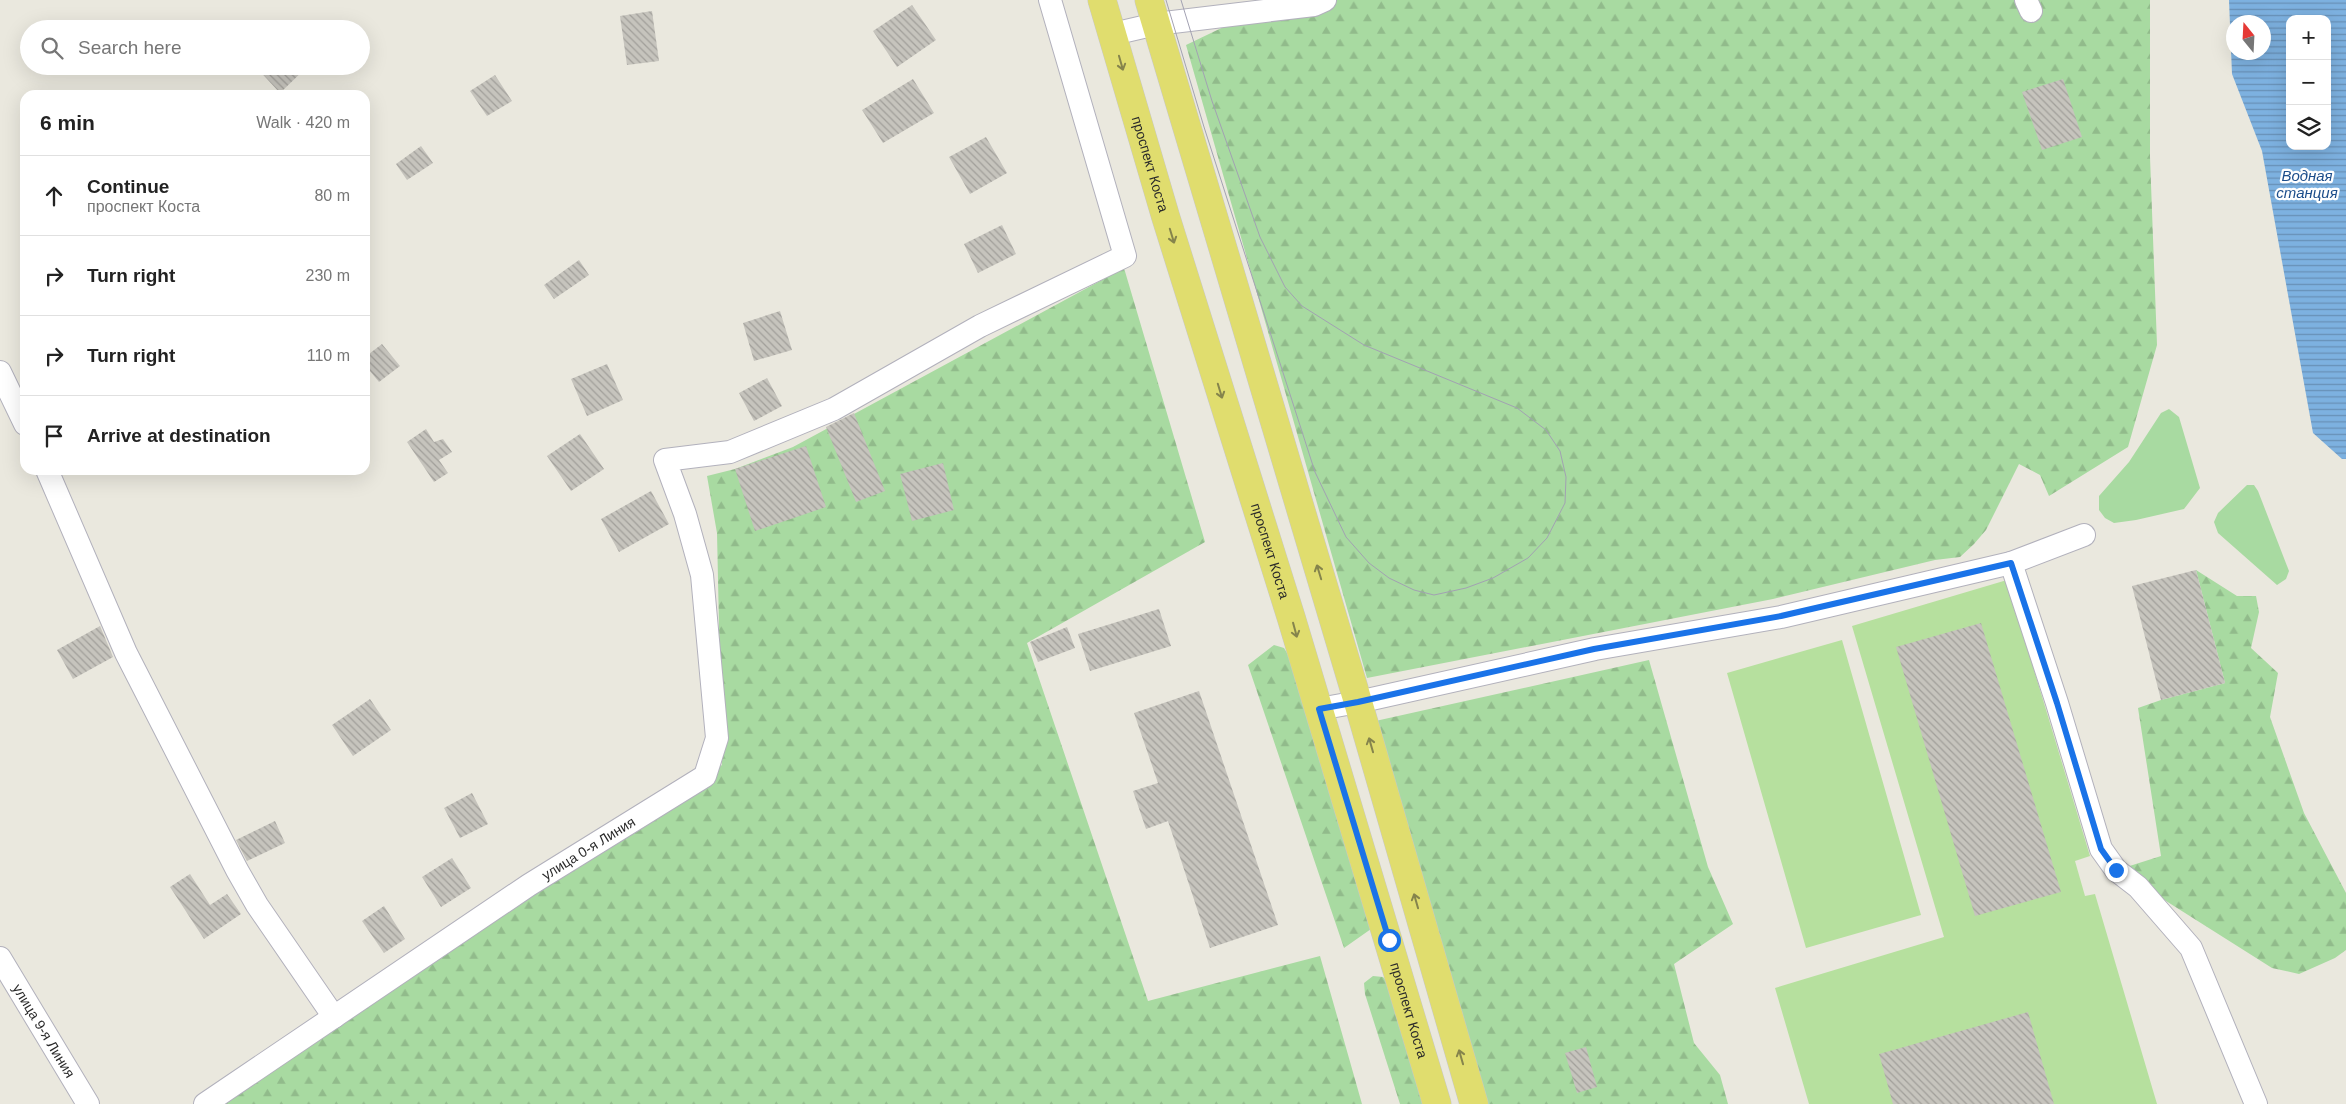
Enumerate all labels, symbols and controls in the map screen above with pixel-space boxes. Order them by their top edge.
north arrow [2226,15,2271,60]
map controls [2286,15,2331,150]
button: + [2286,15,2331,60]
search box [20,20,370,75]
icon: search [38,34,66,62]
text: Search here [78,37,182,58]
one-way arrow [1117,55,1127,71]
button: − [2286,60,2331,105]
button: layers [2286,105,2331,150]
text: 6 min [40,111,95,134]
text: Walk · 420 m [256,114,350,131]
street label: проспект Коста [1129,114,1172,214]
water label: Водная станция [2276,167,2338,201]
text: Continue [87,176,169,197]
icon: ahead [40,182,68,210]
text: 80 m [314,187,350,204]
text: проспект Коста [87,198,200,215]
one-way arrow [1167,228,1177,244]
icon: right [40,262,68,290]
text: Turn right [87,265,175,286]
text: 230 m [306,267,350,284]
icon: right [40,342,68,370]
text: Turn right [87,345,175,366]
text: 110 m [307,347,350,364]
one-way arrow [1216,383,1226,399]
icon: arrive [40,422,68,450]
text: Arrive at destination [87,425,271,446]
street label: проспект Коста [1248,501,1293,601]
one-way arrow [1314,565,1324,581]
one-way arrow [1290,621,1300,637]
one-way arrow [1365,737,1375,753]
street label: улица 0-я Линия [539,813,638,883]
route end [2105,859,2128,882]
one-way arrow [1410,893,1420,909]
route start [1378,929,1401,952]
street label: проспект Коста [1387,961,1431,1060]
street label: улица 9-я Линия [10,981,78,1081]
one-way arrow [1456,1050,1465,1066]

